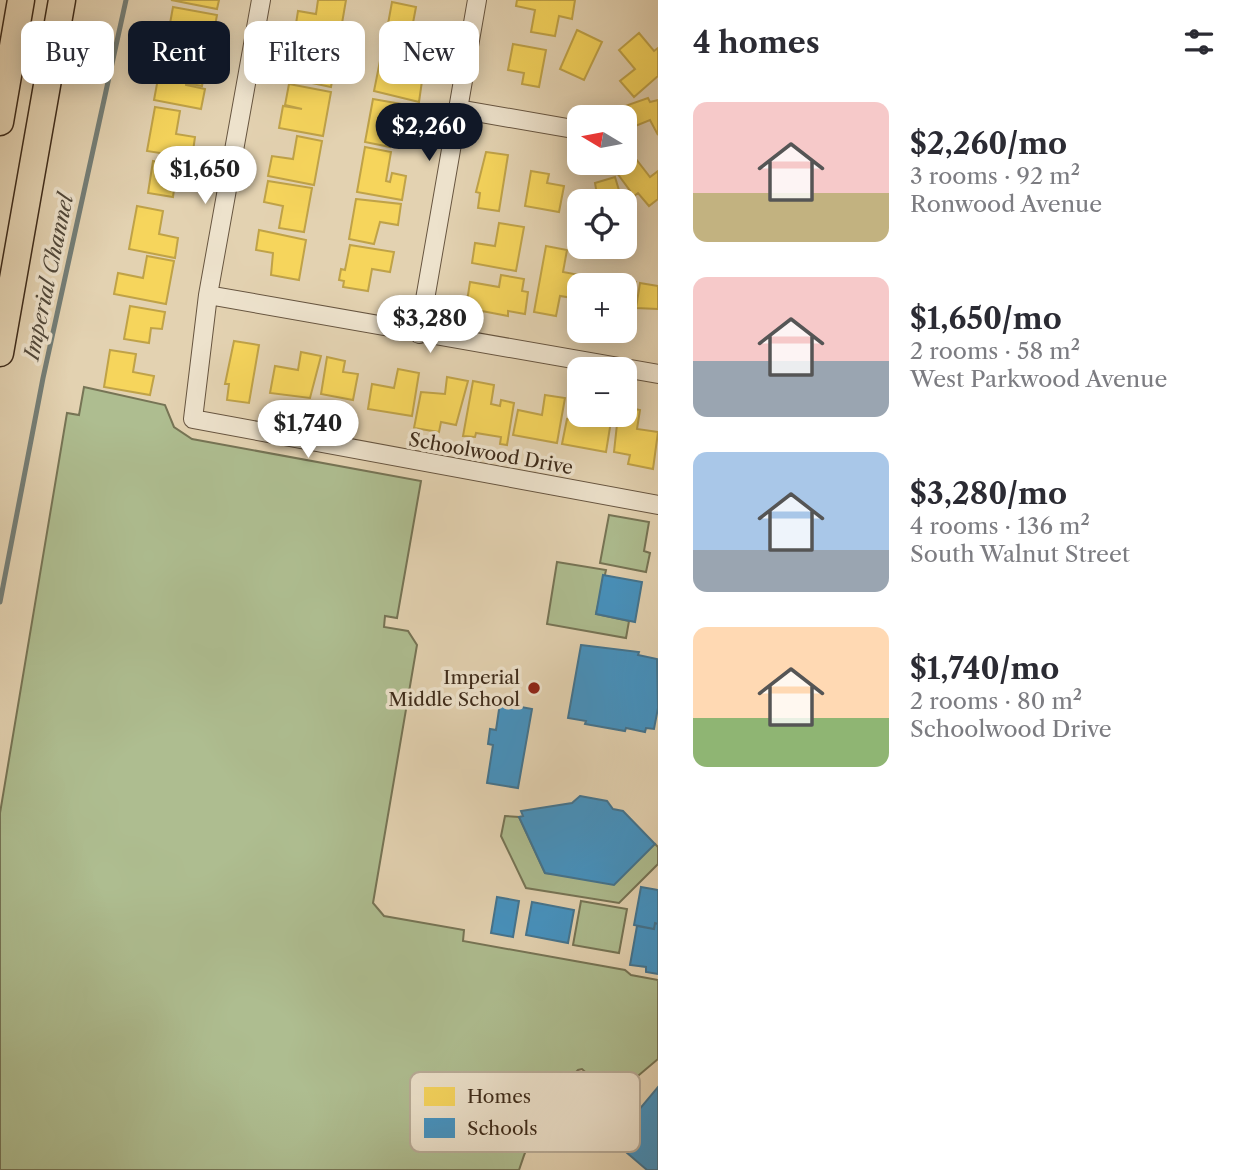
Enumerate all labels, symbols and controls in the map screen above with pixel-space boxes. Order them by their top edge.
chip: Buy [21,21,114,84]
chip: Rent [128,21,230,84]
chip: Filters [244,21,365,84]
chip: New [379,21,479,84]
icon: filters [1180,23,1218,61]
text: 4 homes [693,24,820,61]
pin: $2,260 [372,104,486,163]
north arrow [567,105,637,175]
map controls [567,105,637,427]
text: $2,260 [392,112,466,140]
text: $2,260/mo [910,125,1067,162]
icon: home [749,130,833,214]
pin: $1,650 [148,146,262,206]
text: $1,650 [170,155,240,183]
text: 3 rooms · 92 m² [910,162,1080,190]
water label: Imperial Channel [18,189,79,364]
button: locate [567,189,637,259]
text: Ronwood Avenue [910,190,1102,218]
button: + [567,273,637,343]
pin: $3,280 [373,296,487,355]
text: $1,650/mo [910,300,1062,337]
text: $3,280 [393,304,467,332]
icon: home [749,305,833,389]
text: 2 rooms · 58 m² [910,337,1080,365]
button: − [567,357,637,427]
text: West Parkwood Avenue [910,365,1167,393]
pin: $1,740 [251,400,365,460]
text: $1,740 [274,409,342,437]
street label: Schoolwood Drive [407,428,575,479]
text: $3,280/mo [910,475,1067,512]
icon: home [749,480,833,564]
text: 4 rooms · 136 m² [910,512,1090,540]
text: South Walnut Street [910,540,1130,568]
text: $1,740/mo [910,650,1059,687]
icon: home [749,655,833,739]
place label: Imperial Middle School [388,666,520,711]
marker: Imperial Middle School [526,680,542,696]
text: 2 rooms · 80 m² [910,687,1082,715]
text: Schoolwood Drive [910,715,1112,743]
legend [410,1072,640,1152]
text: Homes [467,1085,531,1108]
text: Schools [467,1117,537,1140]

